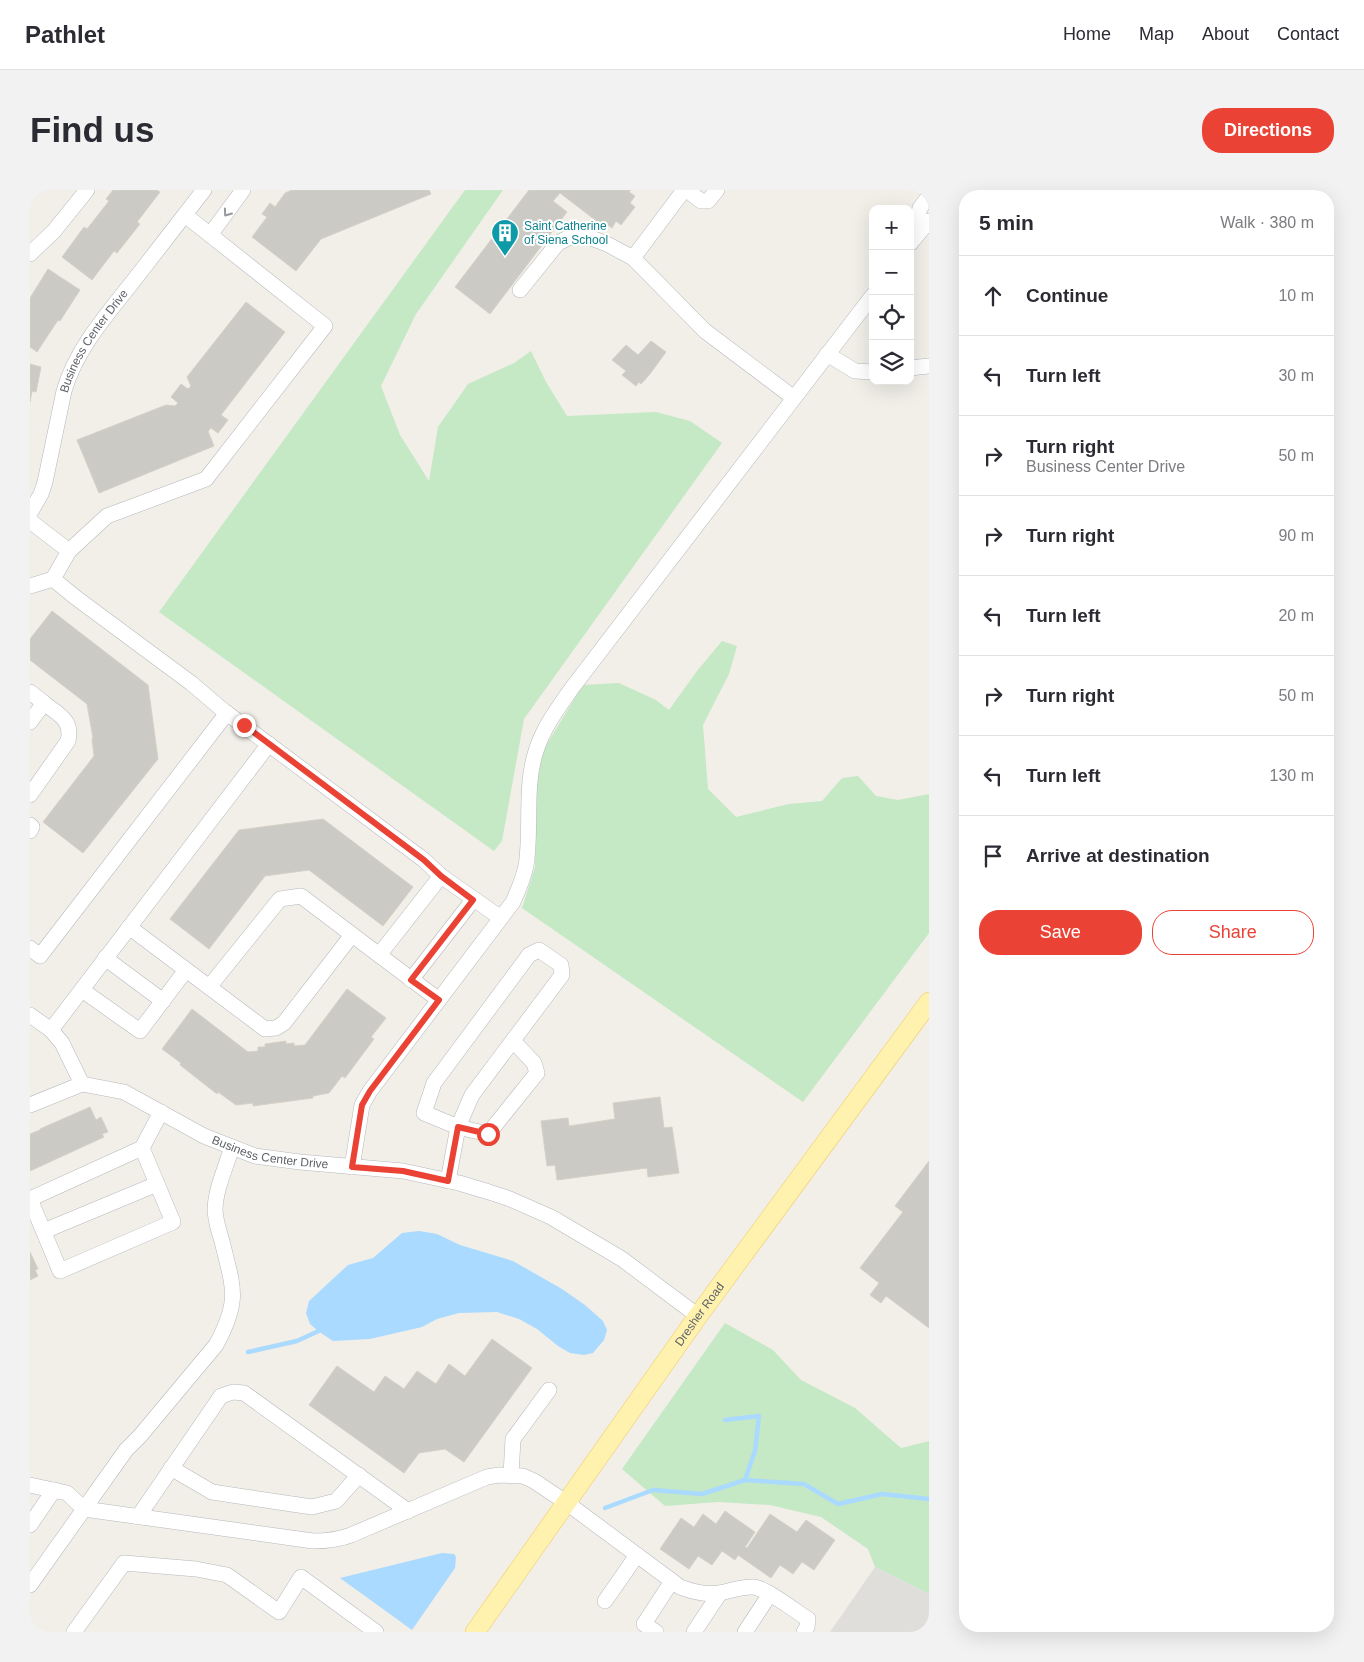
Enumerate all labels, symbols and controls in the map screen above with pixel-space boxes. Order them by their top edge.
text: Pathlet [25,21,105,48]
text: Home [1063,24,1111,44]
text: Map [1139,24,1174,44]
text: About [1202,24,1249,44]
text: Contact [1277,24,1339,44]
button: Directions [1202,108,1334,153]
text: Find us [30,110,154,149]
map controls [869,205,914,385]
button: + [869,205,914,250]
one-way arrow [224,207,233,216]
text: 5 min [979,211,1034,234]
text: Walk · 380 m [1220,214,1314,231]
building icon: Saint Catherine of Siena School [490,218,520,257]
place label: Saint Catherine of Siena School [524,219,608,247]
button: − [869,250,914,295]
icon: ahead [979,282,1007,310]
text: Continue [1026,285,1108,306]
street label: Business Center Drive [57,286,131,394]
text: 10 m [1278,287,1314,304]
button: locate [869,295,914,340]
button: layers [869,340,914,385]
icon: left [979,362,1007,390]
text: Turn left [1026,365,1101,386]
text: 30 m [1278,367,1314,384]
text: Turn right [1026,436,1114,457]
icon: right [979,442,1007,470]
text: 50 m [1278,447,1314,464]
text: Business Center Drive [1026,458,1185,475]
icon: right [979,522,1007,550]
text: Turn right [1026,525,1114,546]
text: 90 m [1278,527,1314,544]
icon: left [979,602,1007,630]
text: Turn left [1026,605,1101,626]
text: 20 m [1278,607,1314,624]
icon: right [979,682,1007,710]
text: Turn right [1026,685,1114,706]
text: 50 m [1278,687,1314,704]
route end [233,714,256,737]
icon: left [979,762,1007,790]
text: Turn left [1026,765,1101,786]
text: 130 m [1270,767,1314,784]
icon: arrive [979,842,1007,870]
text: Arrive at destination [1026,845,1210,866]
button: Save [979,910,1142,955]
button: Share [1152,910,1314,955]
route start [477,1123,500,1146]
street label: Business Center Drive [210,1133,329,1171]
street label: Dresher Road [672,1280,727,1349]

